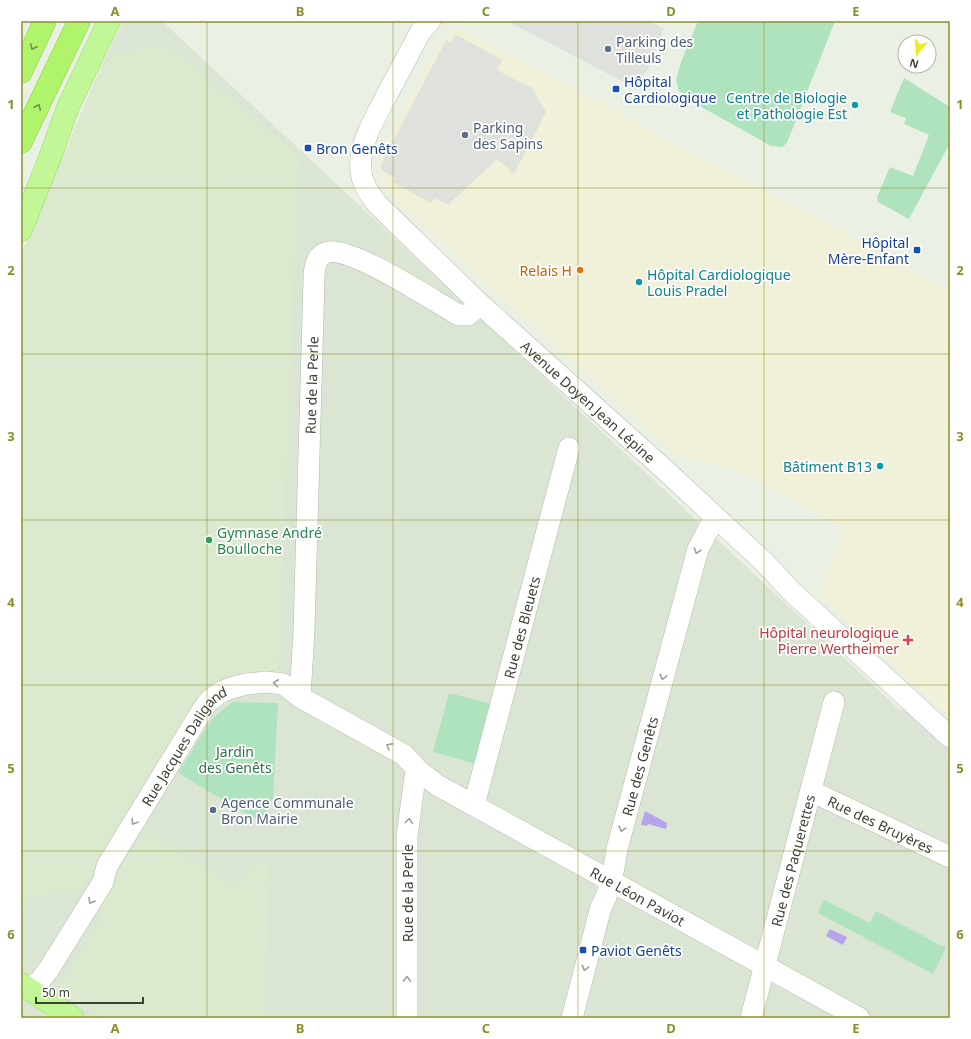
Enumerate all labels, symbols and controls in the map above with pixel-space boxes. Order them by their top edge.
text: A [111,2,120,20]
text: B [296,2,304,20]
text: C [482,2,490,20]
text: D [666,2,676,20]
text: E [852,2,860,20]
place label: Parking des Tilleuls [616,32,694,67]
north arrow [897,34,937,74]
one-way arrow [30,42,38,50]
marker: Parking des Tilleuls [603,44,613,54]
text: N [907,56,920,73]
place label: Hôpital Cardiologique [624,72,716,107]
marker: Hôpital Cardiologique [611,84,621,94]
place label: Centre de Biologie et Pathologie Est [726,88,847,123]
text: 1 [7,95,15,113]
text: 1 [956,95,964,113]
marker: Centre de Biologie et Pathologie Est [850,100,860,110]
one-way arrow [33,104,41,111]
place label: Parking des Sapins [473,118,543,153]
marker: Parking des Sapins [460,130,470,140]
place label: Bron Genêts [316,139,398,158]
marker: Bron Genêts [303,143,313,153]
place label: Hôpital Mère-Enfant [828,233,909,268]
marker: Hôpital Mère-Enfant [912,245,922,255]
text: 2 [7,261,15,279]
place label: Relais H [520,261,572,280]
text: 2 [956,261,964,279]
marker: Relais H [575,265,585,275]
place label: Hôpital Cardiologique Louis Pradel [647,265,791,300]
marker: Hôpital Cardiologique Louis Pradel [634,277,644,287]
street label: Rue de la Perle [300,336,322,434]
street label: Avenue Doyen Jean Lépine [517,336,660,467]
text: 3 [7,427,15,445]
text: 3 [956,427,964,445]
place label: Bâtiment B13 [783,457,872,476]
marker: Bâtiment B13 [875,461,885,471]
place label: Gymnase André Boulloche [217,523,322,558]
marker: Gymnase André Boulloche [204,535,214,545]
one-way arrow [694,548,702,555]
street label: Rue des Bleuets [499,574,544,680]
text: 4 [7,593,15,611]
text: 4 [956,593,964,611]
place label: Hôpital neurologique Pierre Wertheimer [759,623,899,658]
marker: Hôpital neurologique Pierre Wertheimer [902,634,914,646]
one-way arrow [659,673,667,680]
one-way arrow [273,679,279,688]
street label: Rue Jacques Daligand [137,681,229,809]
street label: Rue des Genêts [617,714,662,818]
park label: Jardin des Genêts [198,742,272,777]
one-way arrow [386,744,393,751]
text: 5 [7,759,15,777]
text: 5 [956,759,964,777]
street label: Rue des Bruyères [825,791,937,857]
street label: Rue des Paquerettes [766,792,819,928]
place label: Agence Communale Bron Mairie [221,793,354,828]
marker: Agence Communale Bron Mairie [208,805,218,815]
one-way arrow [131,818,139,825]
one-way arrow [404,818,413,824]
one-way arrow [618,826,627,833]
street label: Rue de la Perle [398,844,417,942]
street label: Rue Léon Paviot [587,862,689,930]
one-way arrow [88,897,96,904]
text: 6 [7,925,15,943]
text: 6 [956,925,964,943]
place label: Paviot Genêts [591,941,682,960]
marker: Paviot Genêts [578,945,588,955]
one-way arrow [581,965,589,971]
one-way arrow [403,976,411,982]
scale bar [36,979,143,1005]
text: 50 m [42,984,70,1001]
text: A [111,1019,120,1037]
text: B [296,1019,304,1037]
text: C [482,1019,490,1037]
text: D [666,1019,676,1037]
text: E [852,1019,860,1037]

